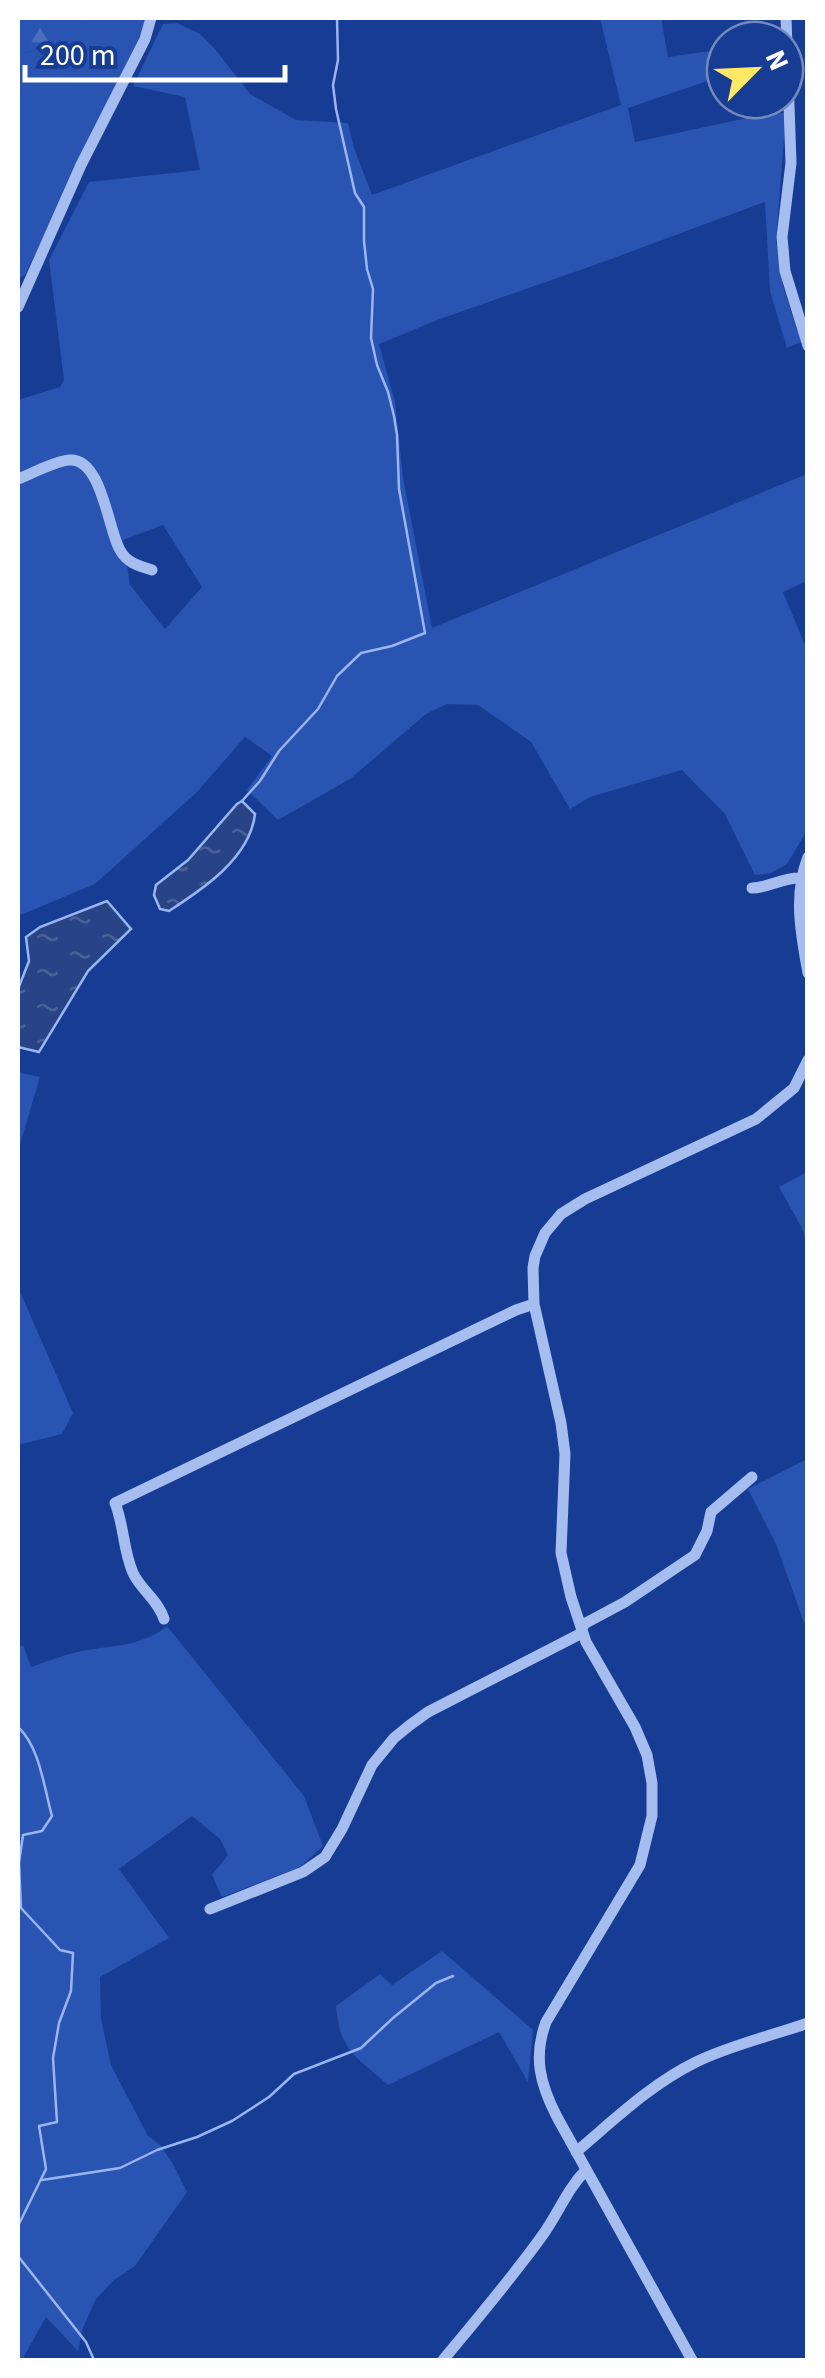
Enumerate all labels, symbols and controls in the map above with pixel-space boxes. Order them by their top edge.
scale bar [25,20,285,82]
north arrow [705,20,805,120]
text: 200 m [40,34,116,77]
text: N [755,44,799,77]

